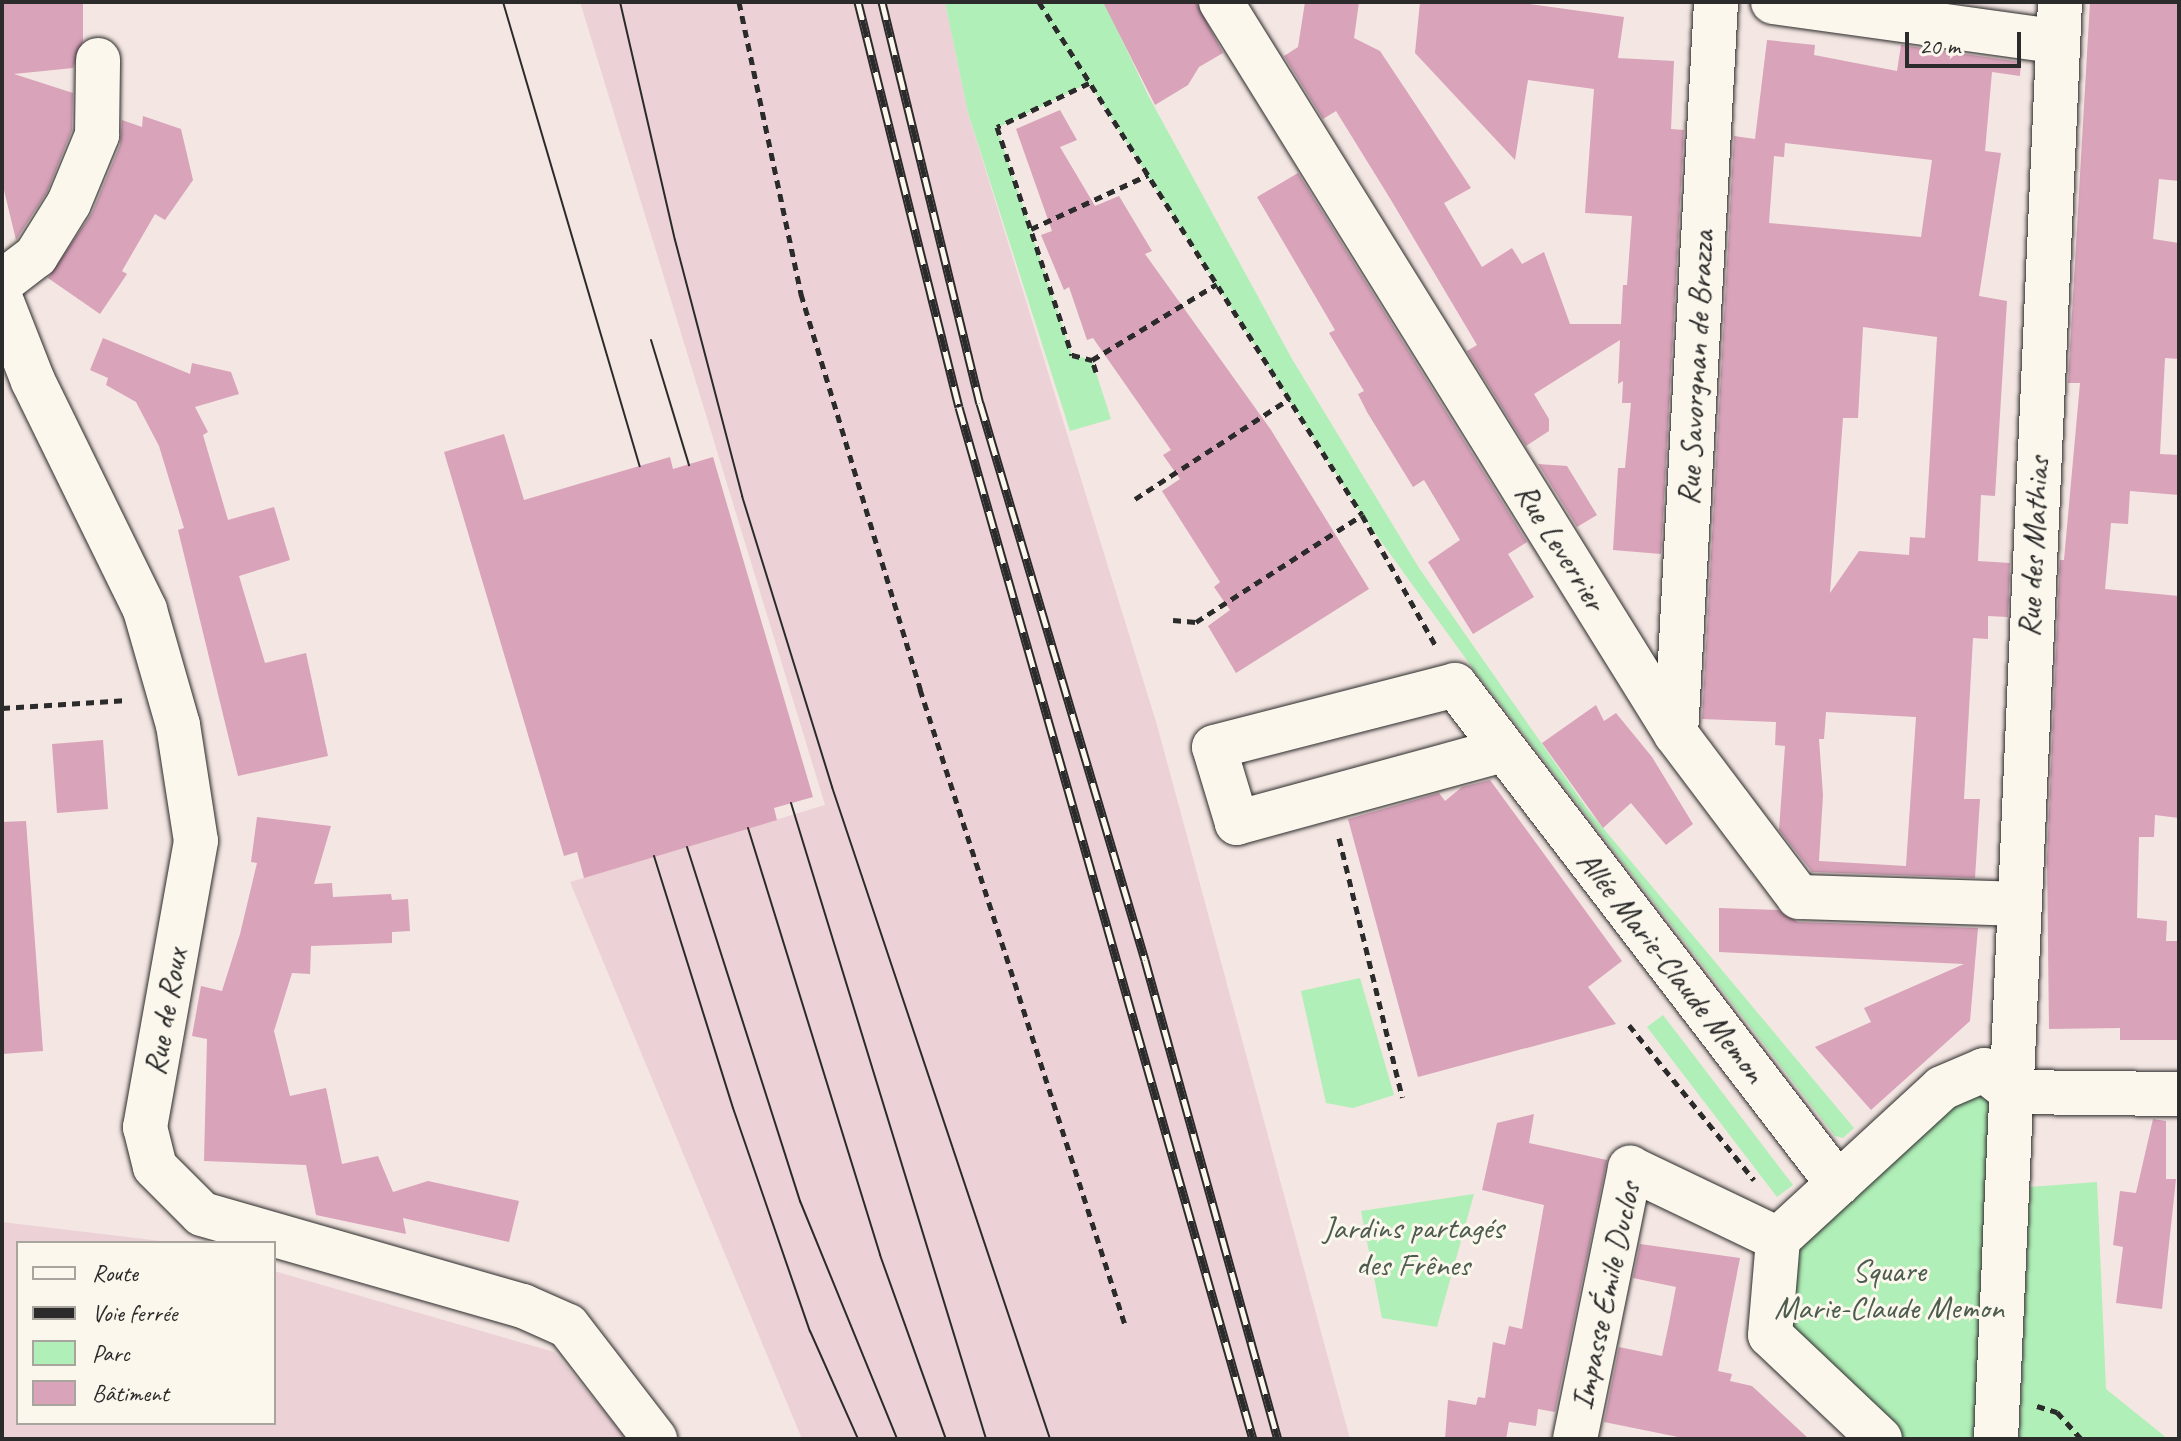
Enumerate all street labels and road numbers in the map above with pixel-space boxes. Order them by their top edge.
street label: Rue Savorgnan de Brazza [1670,230,1722,506]
street label: Rue des Mathias [2010,456,2058,638]
street label: Rue Leverrier [1506,477,1614,617]
street label: Allée Marie-Claude Memon [1568,843,1774,1091]
street label: Rue de Roux [136,946,196,1078]
street label: Impasse Émile Duclos [1563,1179,1649,1413]

